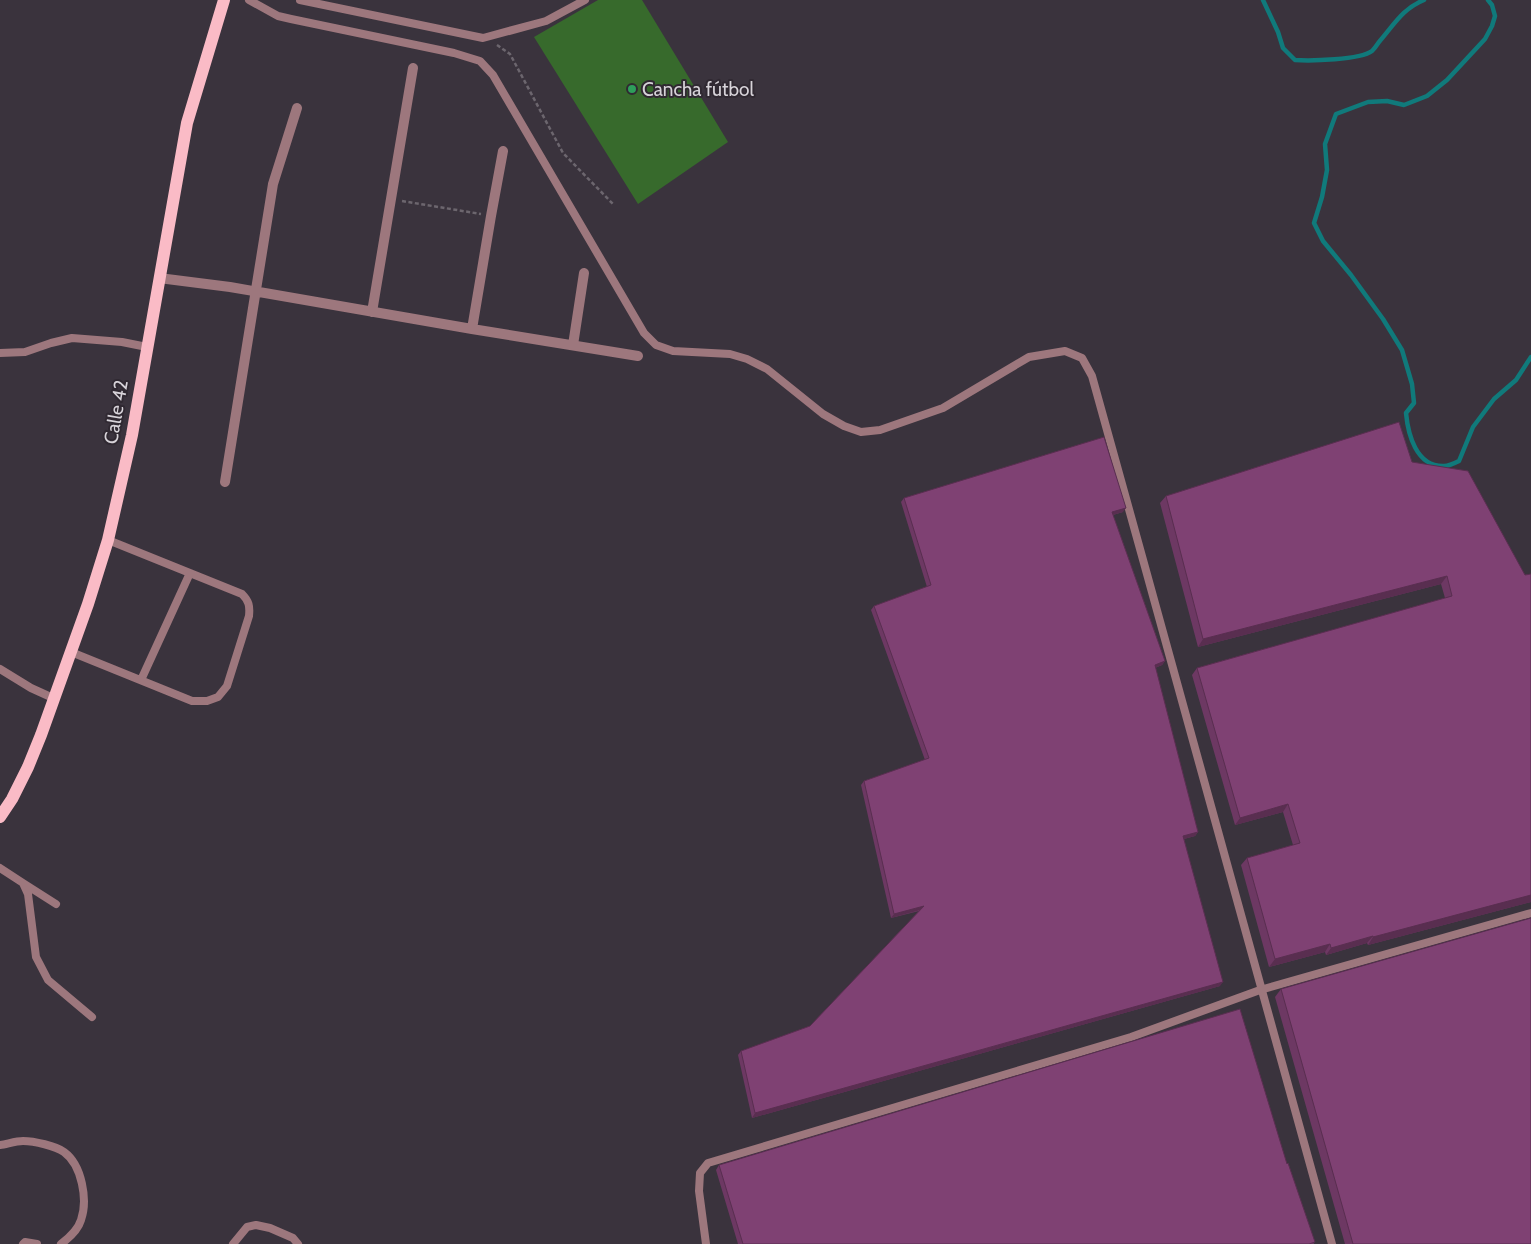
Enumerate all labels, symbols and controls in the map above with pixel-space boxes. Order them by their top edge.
place label: Cancha fútbol [642,78,754,101]
marker: Cancha fútbol [626,83,638,95]
street label: Calle 42 [99,378,133,446]

